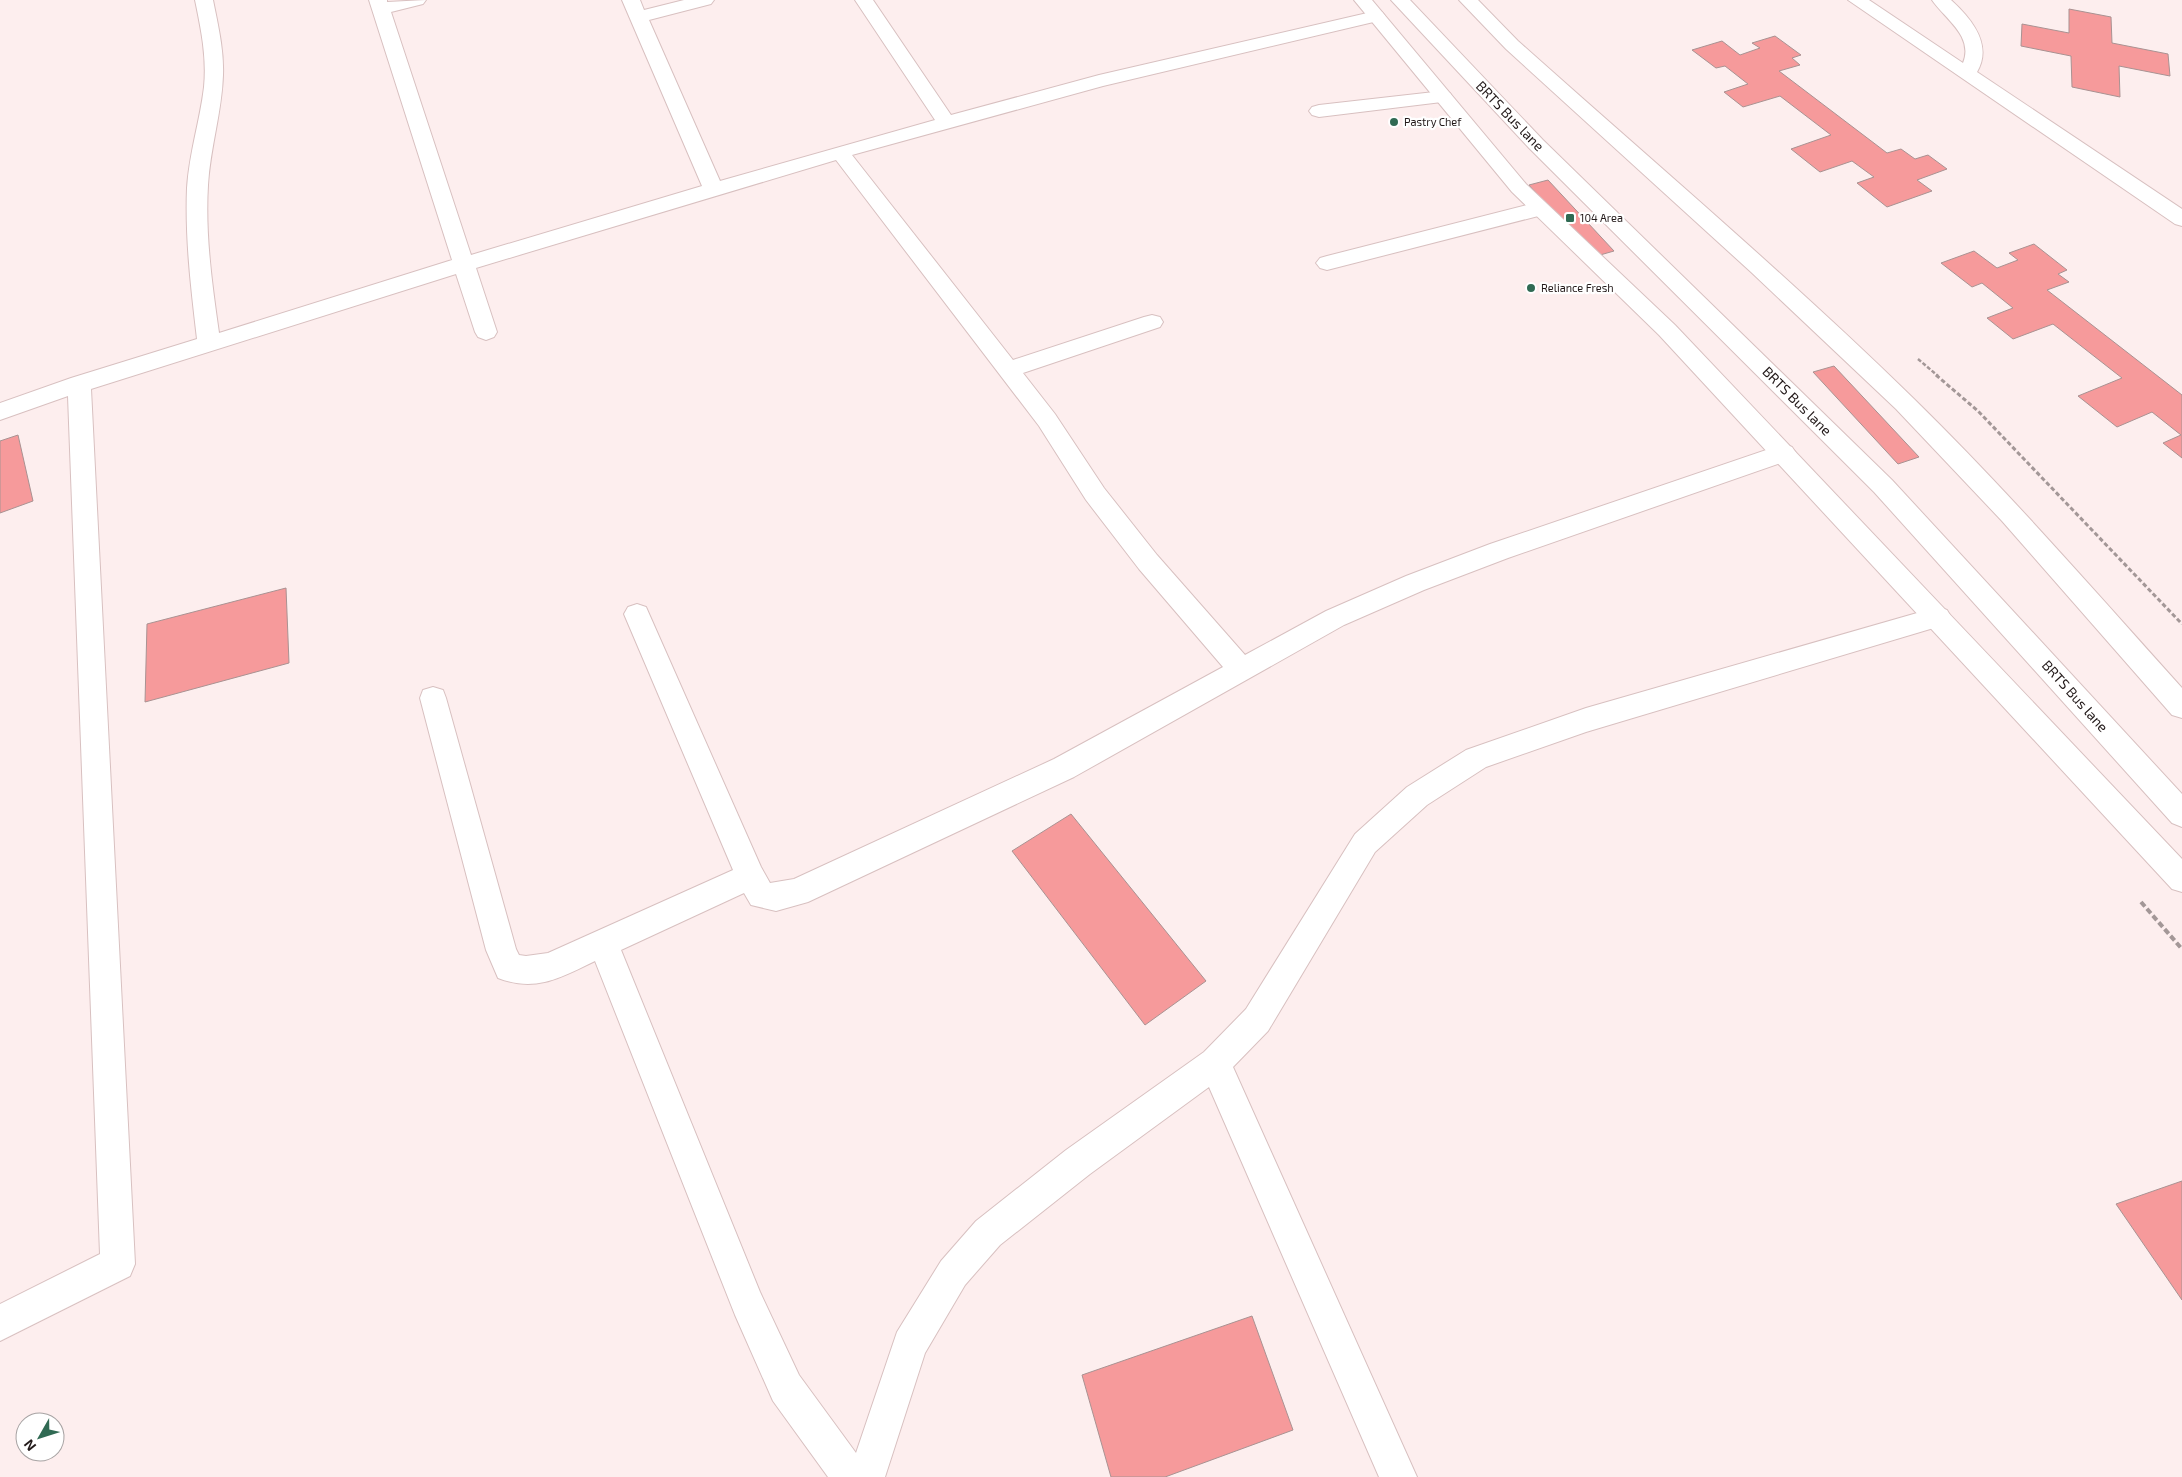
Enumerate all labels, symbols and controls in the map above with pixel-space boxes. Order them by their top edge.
street label: BRTS Bus lane [1473,77,1548,154]
place label: Pastry Chef [1404,115,1462,128]
marker: Pastry Chef [1388,116,1400,128]
place label: 104 Area [1580,211,1623,224]
marker: 104 Area [1564,212,1576,224]
place label: Reliance Fresh [1541,281,1614,294]
marker: Reliance Fresh [1525,282,1537,294]
street label: BRTS Bus lane [1759,363,1835,439]
street label: BRTS Bus lane [2039,656,2112,735]
north arrow [15,1412,65,1462]
text: N [20,1436,39,1455]

